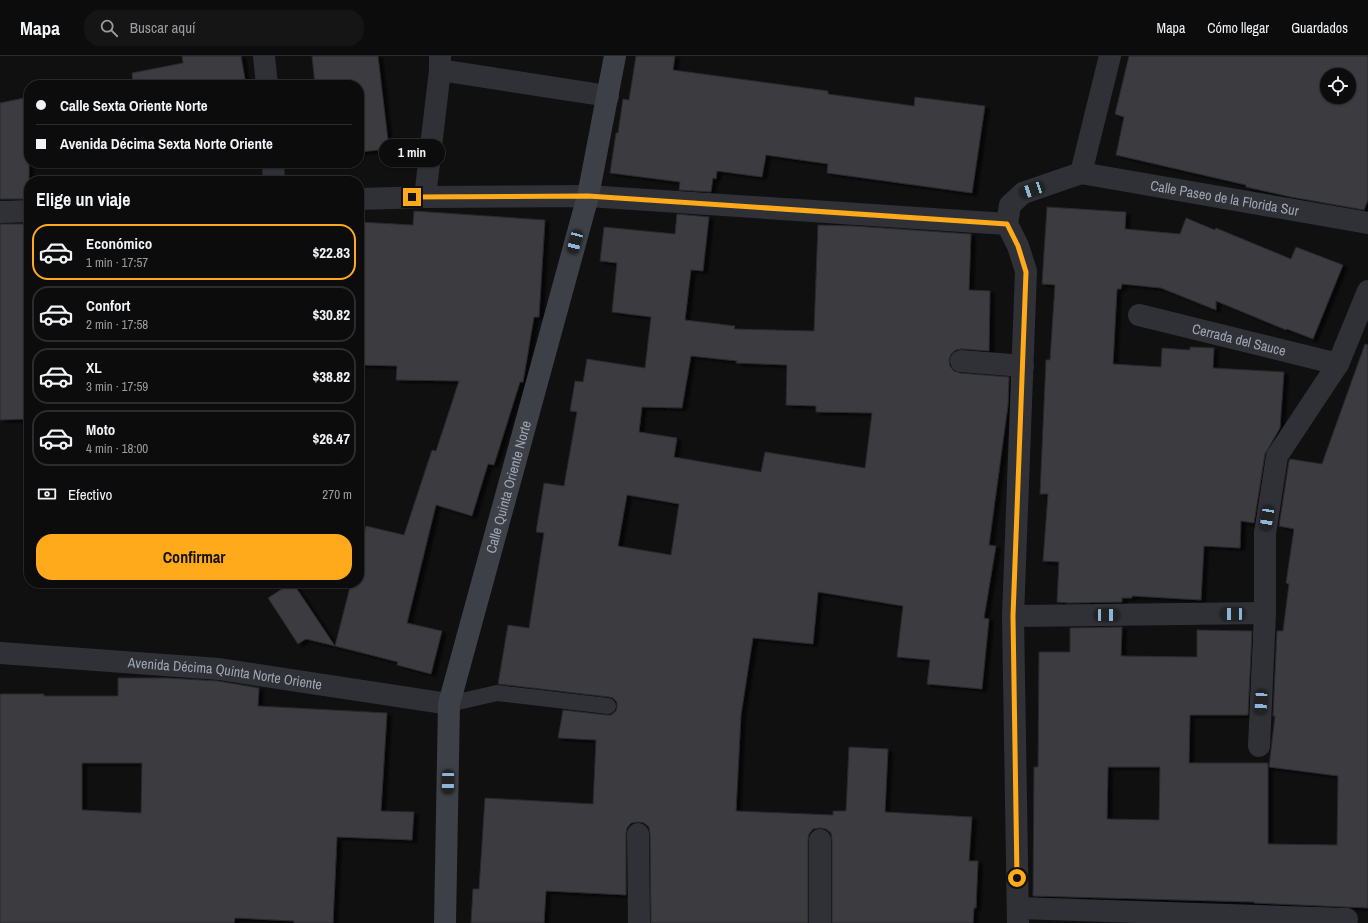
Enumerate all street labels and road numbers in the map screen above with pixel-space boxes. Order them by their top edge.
street label: Calle Paseo de la Florida Sur [1149,176,1300,220]
street label: Cerrada del Sauce [1190,319,1288,360]
street label: Calle Quinta Oriente Norte [482,419,535,555]
street label: Avenida Décima Quinta Norte Oriente [126,653,323,694]

